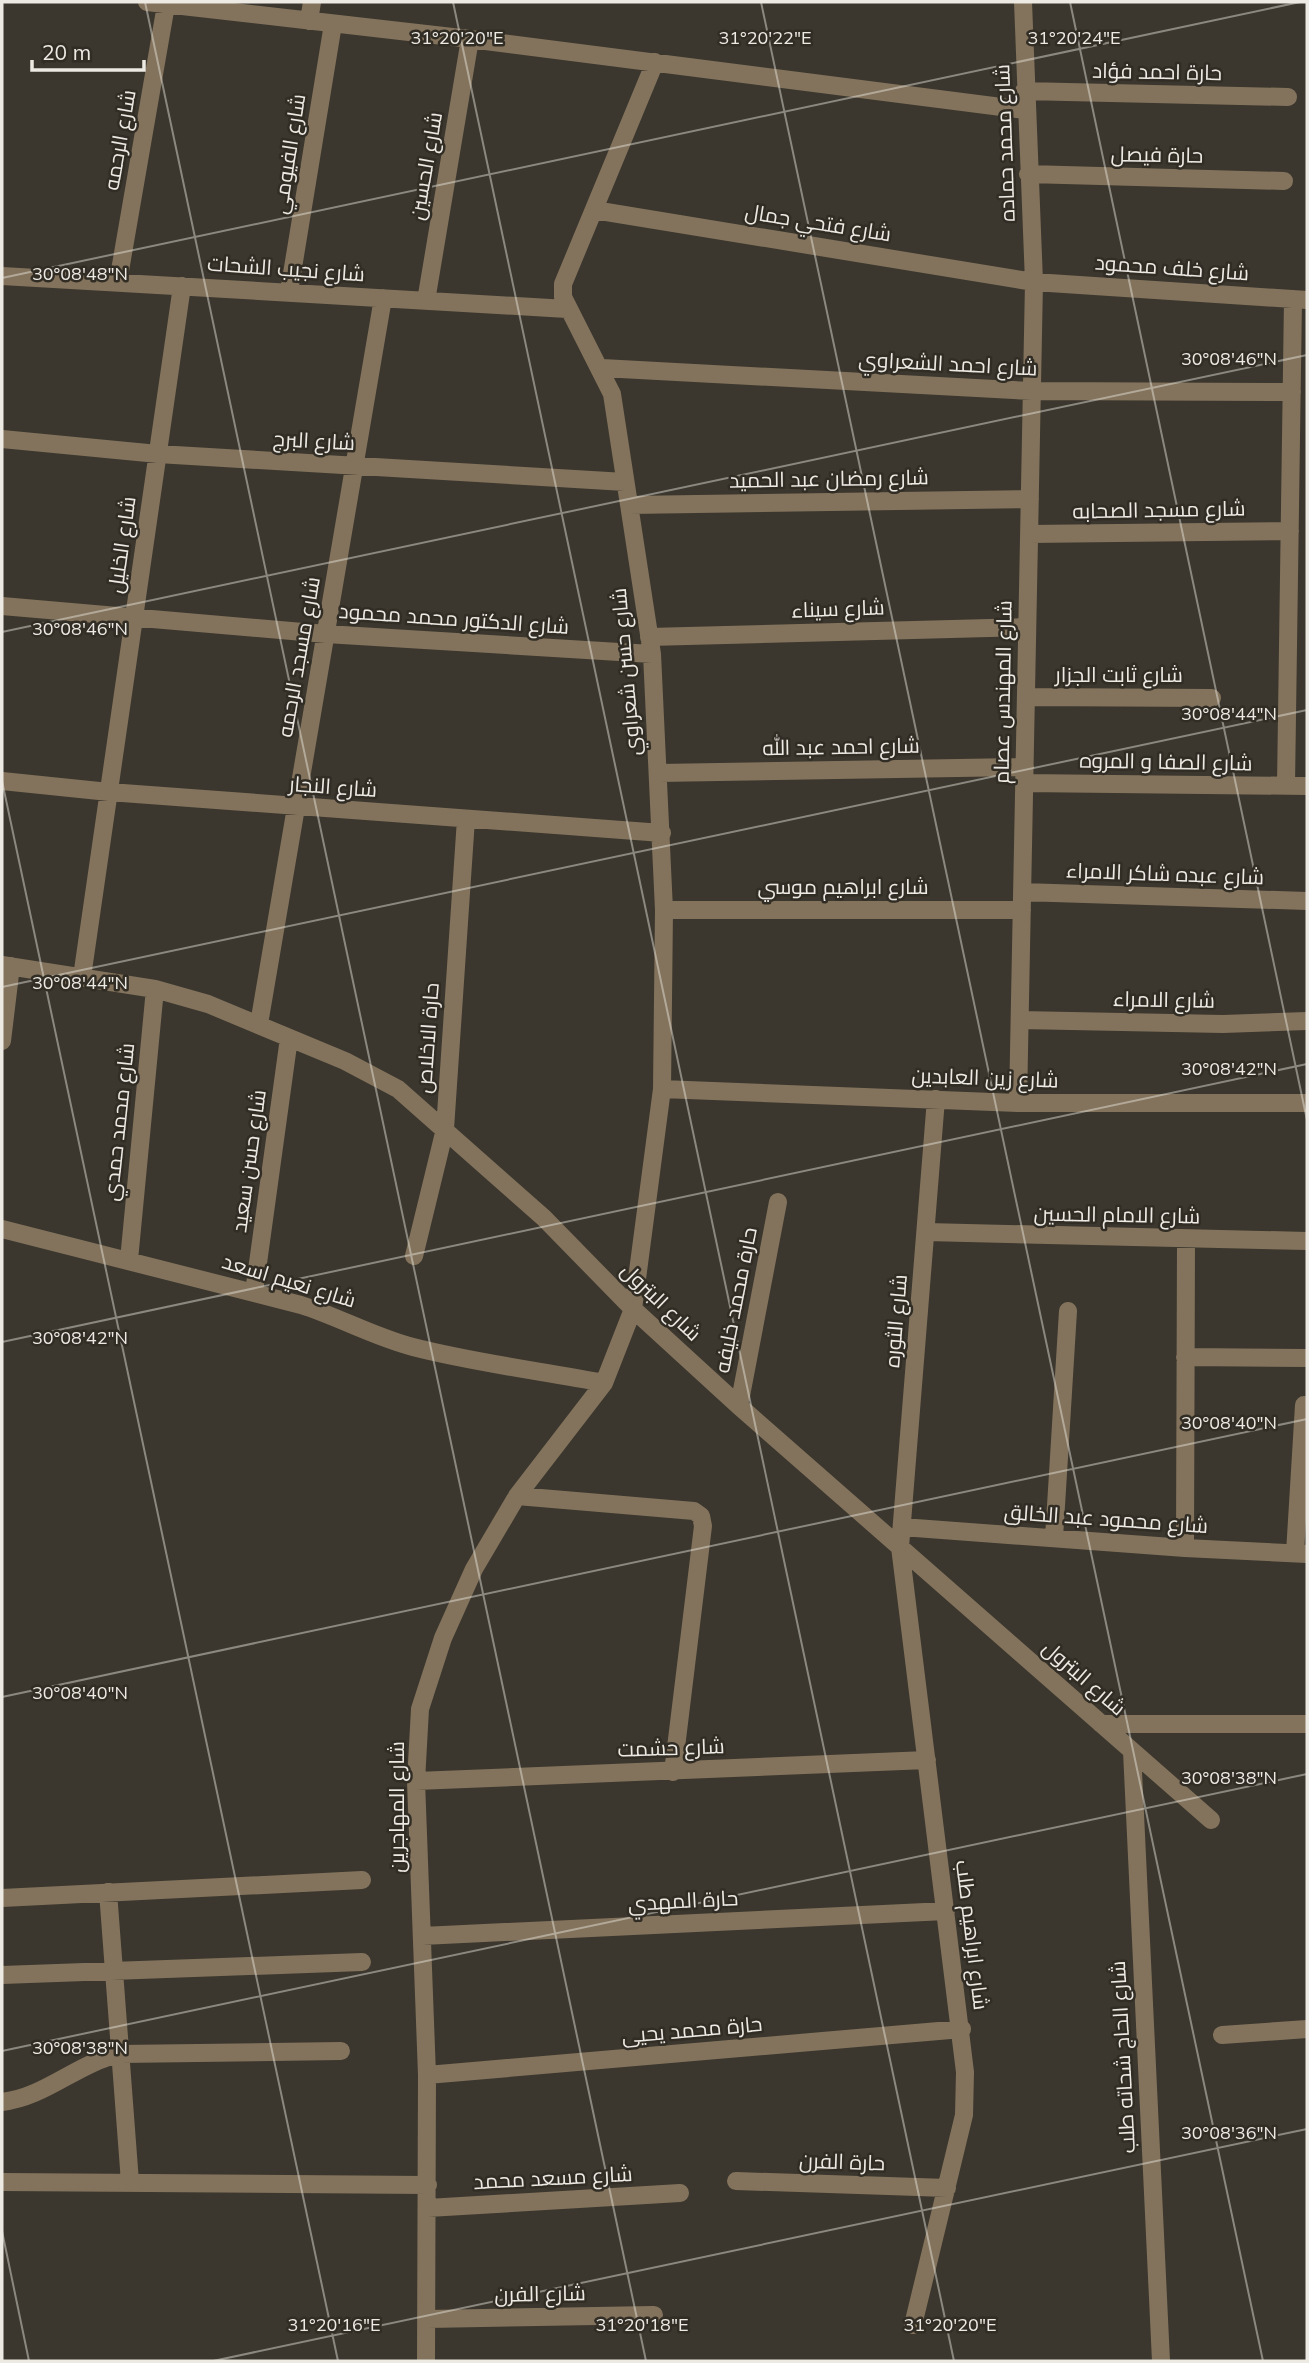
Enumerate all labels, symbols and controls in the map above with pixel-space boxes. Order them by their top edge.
text: 31°20'20"E [410,26,504,49]
text: 31°20'22"E [718,26,812,49]
text: 31°20'24"E [1027,26,1121,49]
scale bar [32,28,144,72]
text: 20 m [42,39,91,65]
street label: حارة احمد فؤاد [1092,57,1222,85]
street label: شارع محمد حماده [988,64,1022,222]
street label: شارع الرحمه [97,87,143,193]
street label: شارع الفيومي [266,92,314,216]
street label: شارع الحسين [403,110,449,222]
street label: حارة فيصل [1110,140,1204,169]
street label: شارع فتحي جمال [743,198,893,250]
street label: شارع خلف محمود [1094,249,1250,287]
street label: شارع نجيب الشحات [206,250,366,288]
text: 30°08'48"N [32,262,128,285]
street label: شارع احمد الشعراوي [858,345,1038,385]
text: 30°08'46"N [1181,347,1277,370]
street label: شارع البرج [272,425,356,457]
street label: شارع رمضان عبد الحميد [729,463,929,495]
street label: شارع مسجد الصحابه [1072,494,1246,526]
street label: شارع الخليل [101,495,143,595]
street label: شارع مسجد الرحمه [271,574,327,740]
street label: شارع حسن شعراوي [605,587,649,757]
street label: شارع سيناء [791,593,885,625]
street label: شارع الدكتور محمد محمود [338,597,570,641]
street label: شارع المهندس عصام [987,600,1019,784]
text: 30°08'46"N [32,617,128,640]
street label: شارع ثابت الجزار [1054,661,1183,689]
text: 30°08'44"N [1181,702,1277,725]
street label: شارع احمد عبد الله [762,732,920,762]
street label: شارع الصفا و المروه [1079,746,1253,778]
street label: شارع النجار [287,770,378,804]
street label: شارع عبده شاكر الامراء [1065,857,1265,891]
street label: شارع ابراهيم موسي [757,873,929,902]
text: 30°08'44"N [32,971,128,994]
street label: حارة الاخلاص [410,982,445,1094]
street label: شارع الامراء [1113,985,1215,1015]
street label: شارع محمد حمدي [97,1041,143,1203]
text: 30°08'42"N [1181,1057,1277,1080]
street label: شارع زين العابدين [911,1061,1059,1095]
street label: شارع حسن سعيد [225,1088,273,1234]
street label: شارع الامام الحسين [1033,1200,1201,1230]
street label: حارة محمد خليفه [708,1225,762,1375]
street label: شارع نعيم اسعد [219,1247,359,1315]
street label: شارع البترول [615,1257,707,1347]
street label: شارع الثوره [878,1273,914,1369]
text: 30°08'42"N [32,1326,128,1349]
text: 30°08'40"N [1181,1411,1277,1434]
street label: شارع محمود عبد الخالق [1003,1498,1209,1540]
street label: شارع البترول [1036,1634,1132,1722]
text: 30°08'40"N [32,1681,128,1704]
street label: شارع حشمت [617,1732,725,1764]
street label: شارع المهاجرين [383,1741,411,1873]
text: 30°08'38"N [1181,1766,1277,1789]
street label: شارع ابراهيم طلب [949,1858,995,2012]
street label: حارة المهدي [627,1884,739,1920]
street label: شارع الحاج شحاته طلب [1104,1960,1142,2154]
street label: حارة محمد يحيى [620,2010,763,2049]
text: 30°08'38"N [32,2036,128,2059]
text: 30°08'36"N [1181,2121,1277,2144]
street label: حارة الفرن [798,2147,886,2176]
street label: شارع مسعد محمد [473,2160,633,2196]
street label: شارع الفرن [494,2279,586,2309]
text: 31°20'16"E [287,2313,381,2336]
text: 31°20'18"E [595,2313,689,2336]
text: 31°20'20"E [903,2313,997,2336]

